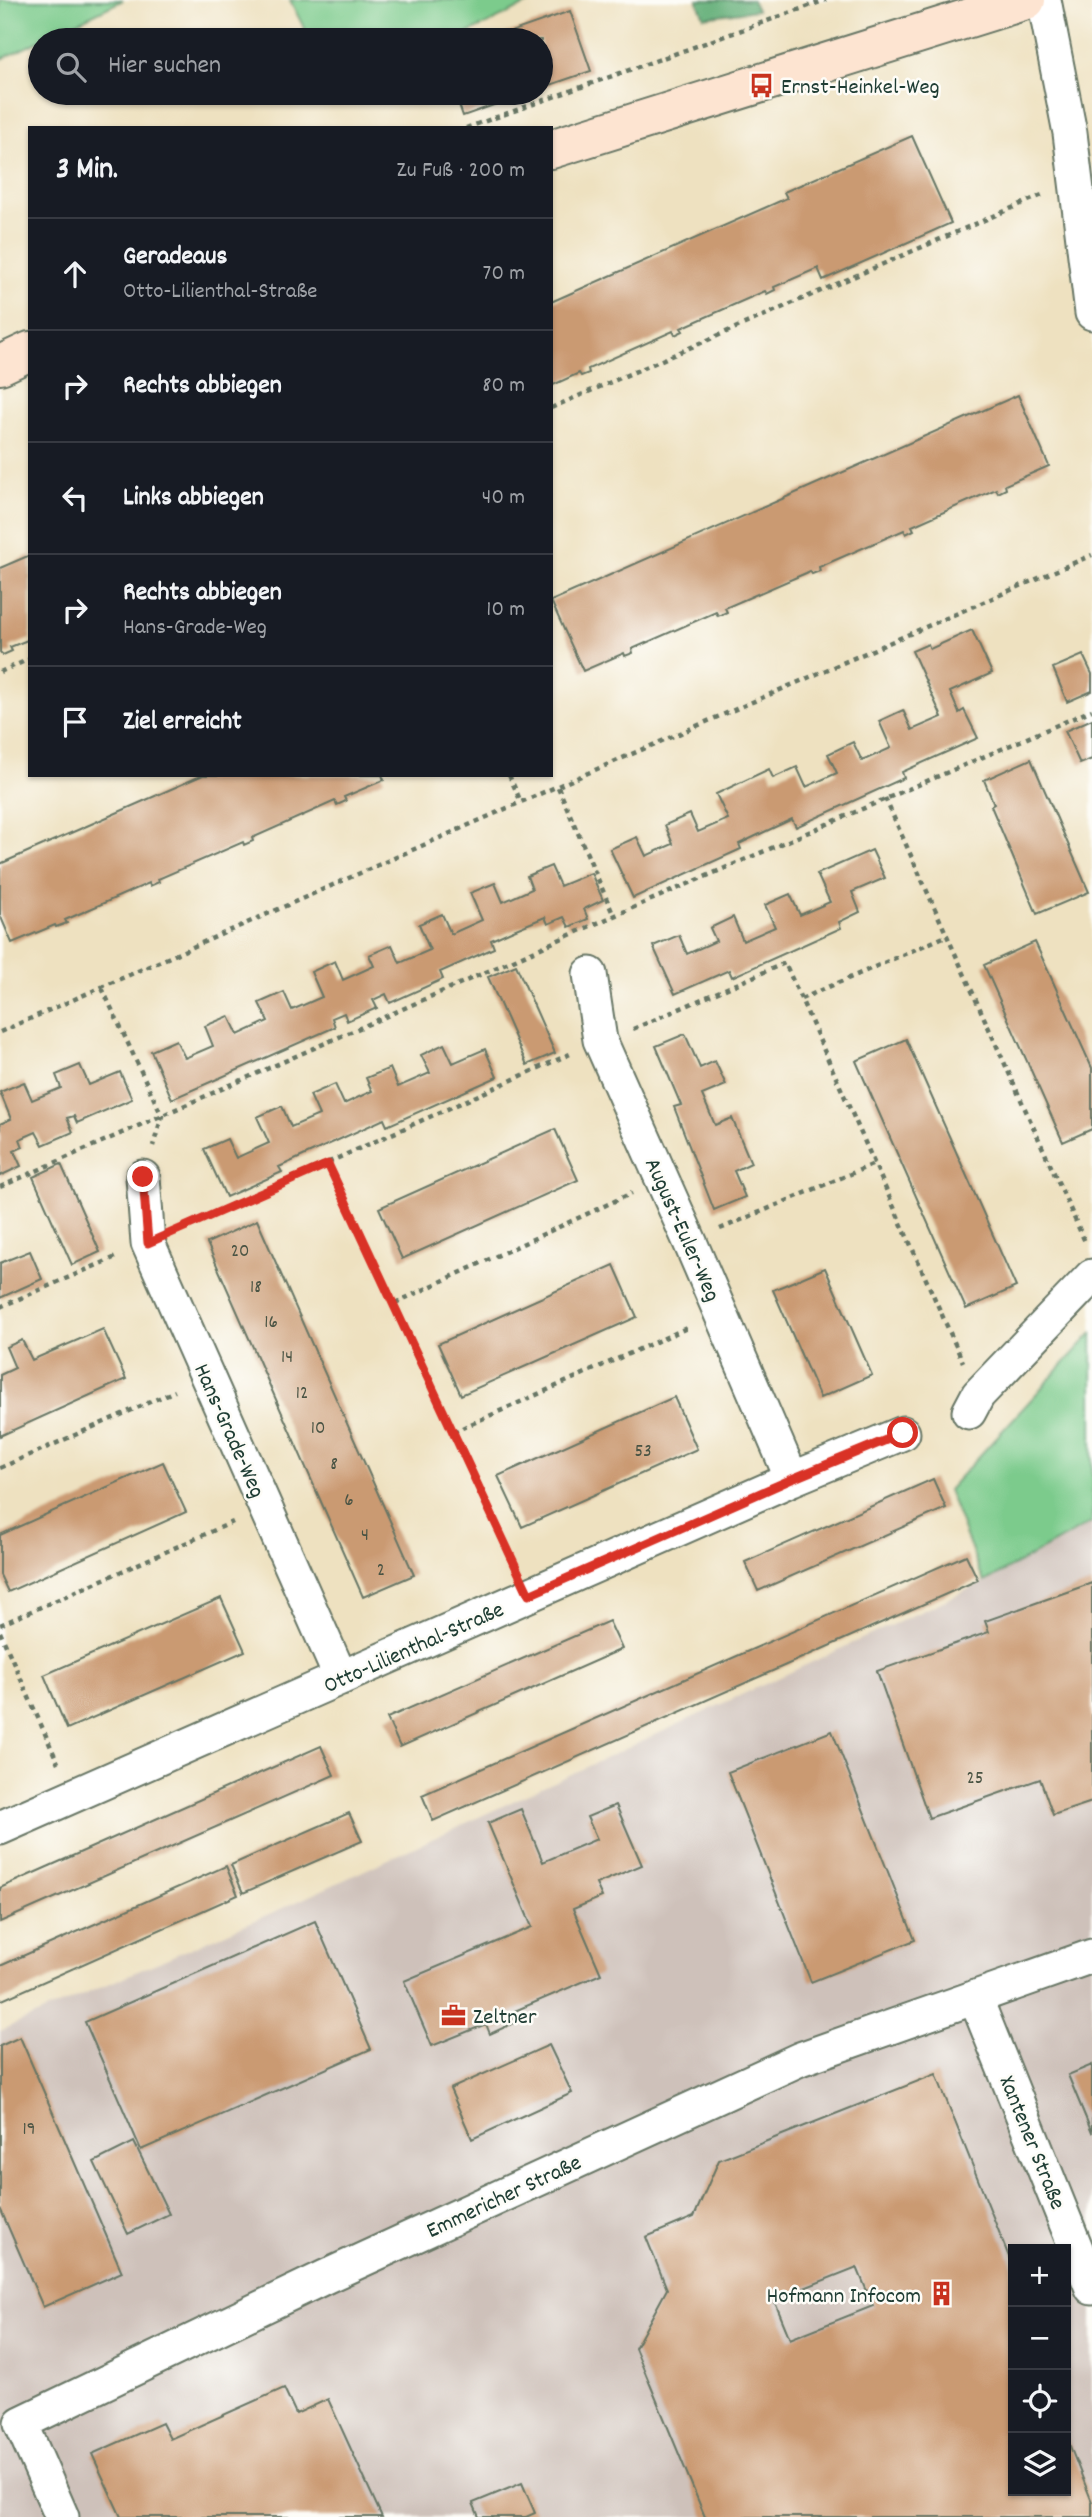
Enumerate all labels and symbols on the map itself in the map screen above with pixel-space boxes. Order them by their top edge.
bus stop icon: Ernst-Heinkel-Weg [747,71,775,99]
place label: Ernst-Heinkel-Weg [781,72,940,105]
street label: August-Euler-Weg [634,1153,727,1308]
route end [127,1161,158,1192]
house number: 20 [231,1239,249,1266]
house number: 18 [250,1275,262,1302]
house number: 16 [264,1310,278,1337]
house number: 14 [281,1345,293,1372]
street label: Hans-Grade-Weg [183,1359,272,1504]
house number: 12 [296,1381,308,1408]
house number: 10 [311,1416,325,1443]
route start [887,1417,918,1448]
house number: 53 [634,1439,652,1466]
house number: 8 [330,1452,338,1479]
house number: 6 [344,1488,354,1515]
house number: 4 [361,1523,369,1550]
house number: 2 [377,1558,385,1585]
street label: Otto-Lilienthal-Straße [319,1595,510,1704]
house number: 25 [966,1766,984,1793]
office icon: Zeltner [439,2001,467,2029]
place label: Zeltner [473,2002,537,2035]
street label: Xantener Straße [989,2071,1073,2215]
house number: 19 [23,2117,35,2144]
street label: Emmericher Straße [422,2148,587,2249]
building icon: Hofmann Infocom [927,2280,955,2308]
place label: Hofmann Infocom [766,2281,921,2314]

